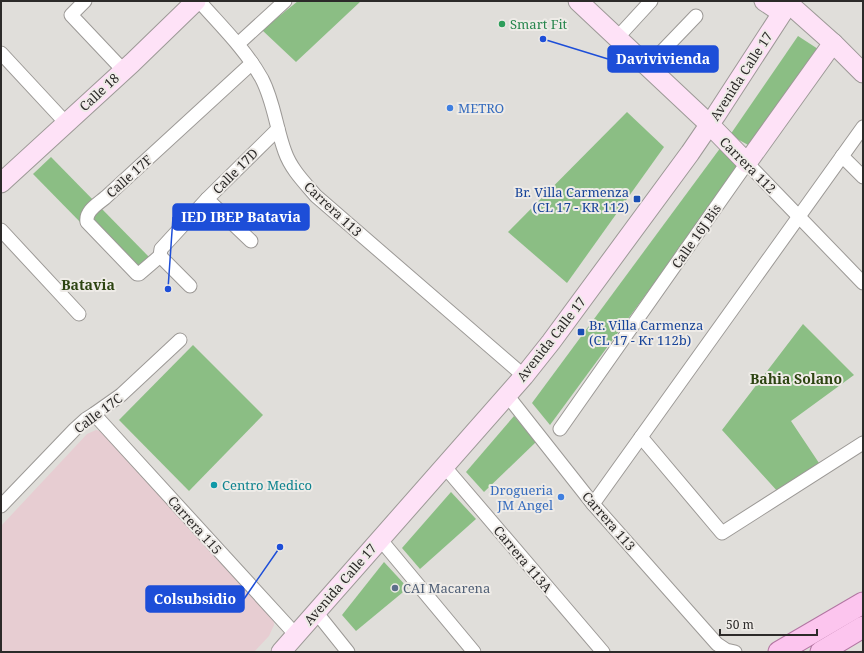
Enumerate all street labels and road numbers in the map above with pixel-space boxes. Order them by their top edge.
street label: Avenida Calle 17 [706,28,776,124]
street label: Calle 18 [75,69,123,115]
street label: Carrera 112 [716,133,780,197]
street label: Calle 17D [208,144,262,198]
street label: Calle 17F [102,150,156,201]
street label: Carrera 113 [300,178,366,240]
street label: Calle 16J Bis [667,200,725,272]
street label: Avenida Calle 17 [512,293,590,385]
street label: Calle 17C [70,389,126,437]
street label: Carrera 113 [578,488,640,554]
street label: Carrera 115 [164,492,226,558]
street label: Carrera 113A [490,522,557,597]
street label: Avenida Calle 17 [300,539,380,629]

